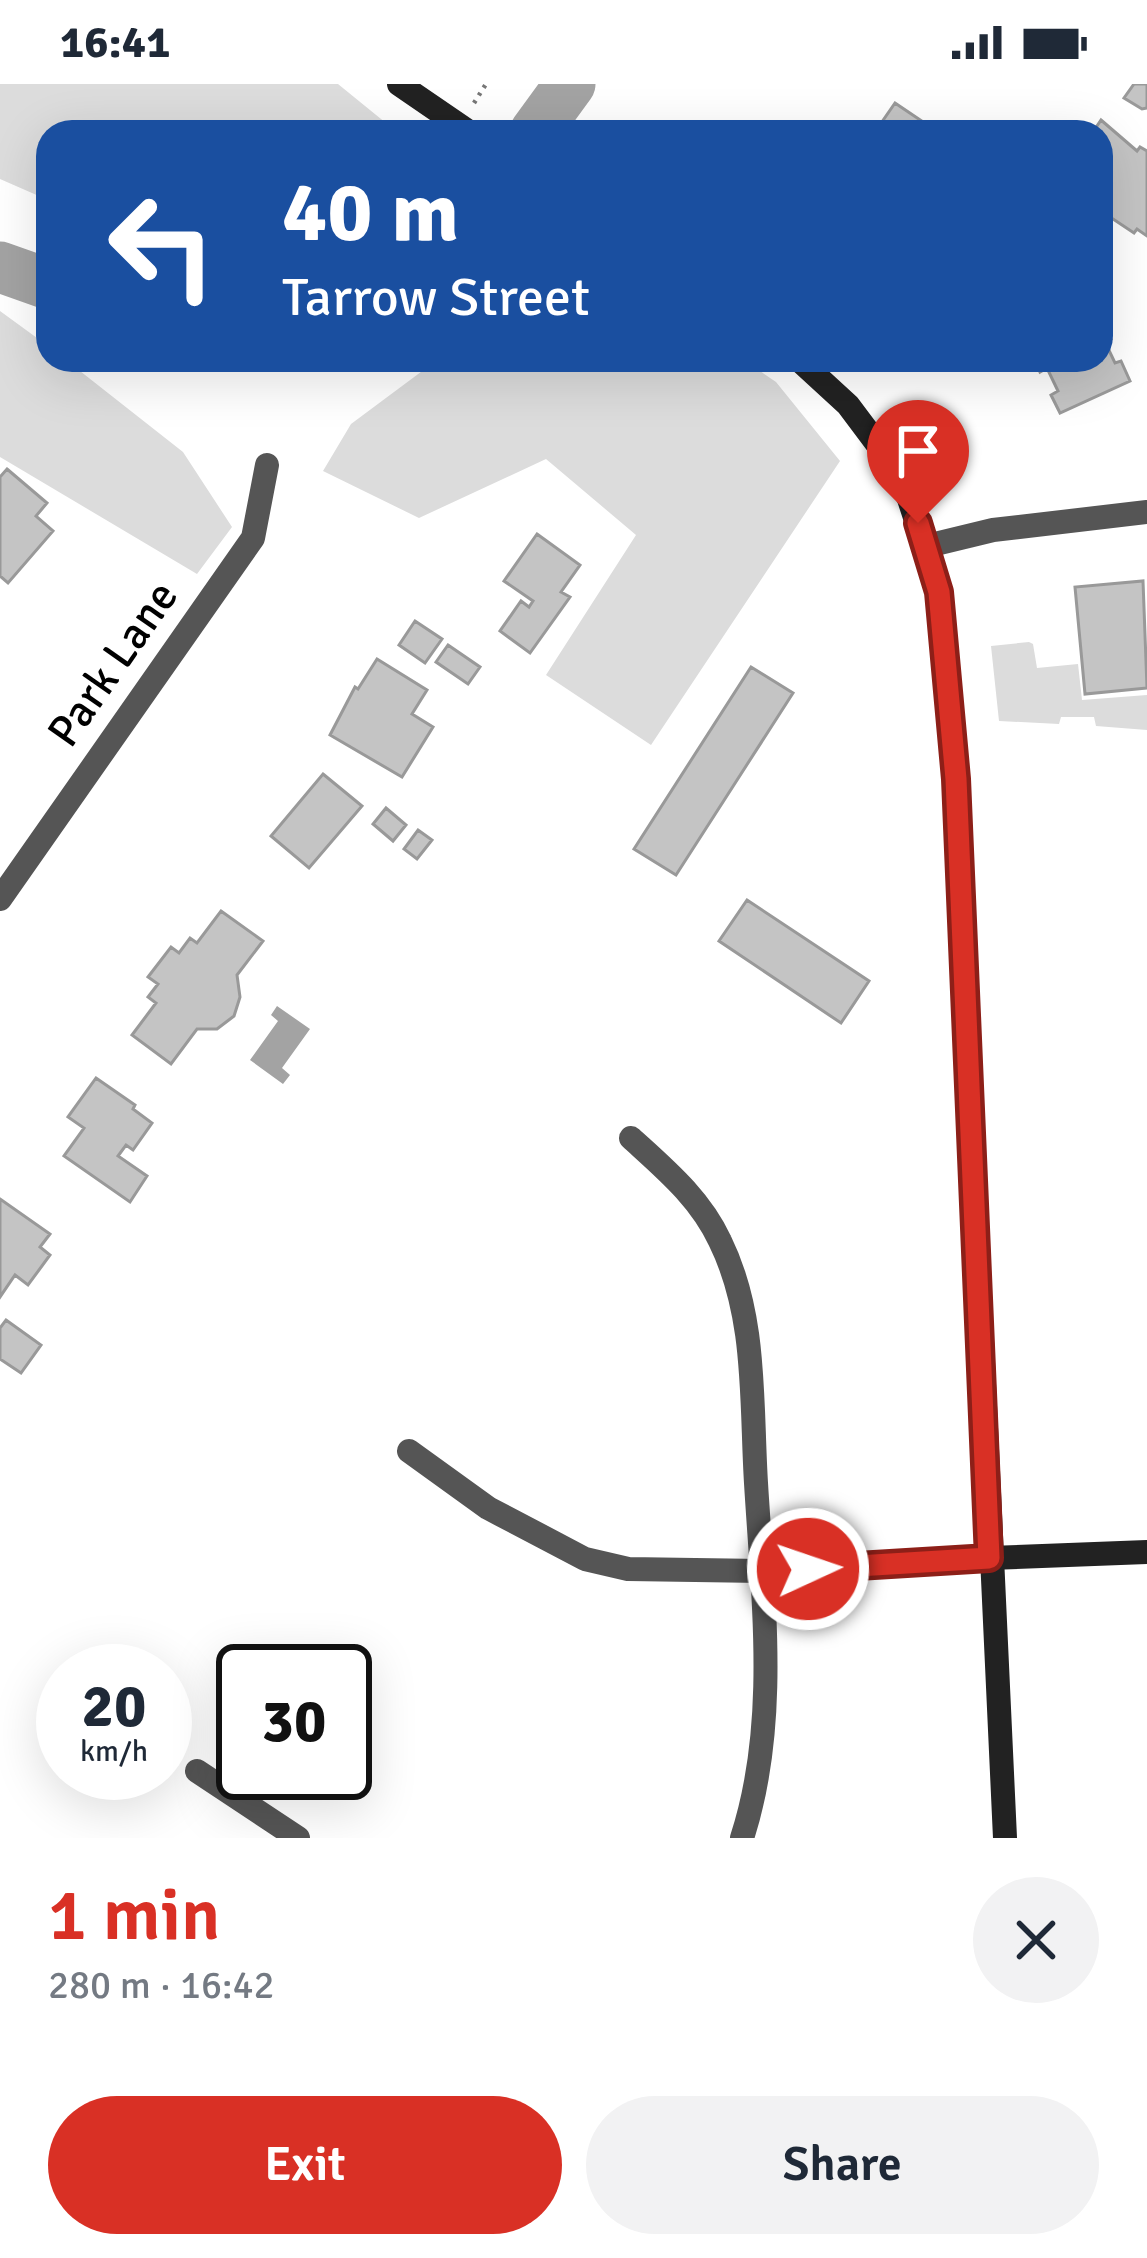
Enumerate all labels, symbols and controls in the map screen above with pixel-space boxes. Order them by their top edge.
text: 16:41 [60,15,170,70]
text: 40 m [282,161,459,265]
icon: left [84,168,240,324]
text: Tarrow Street [282,264,590,331]
pin [867,400,969,523]
icon: arrive [885,418,951,484]
street label: Park Lane [36,571,190,757]
position arrow [745,1506,871,1632]
speed limit sign: 30 [216,1644,372,1800]
text: 20 [82,1670,146,1744]
text: km/h [80,1733,148,1770]
text: 1 min [48,1871,220,1960]
button: close [973,1877,1099,2003]
text: 280 m · 16:42 [48,1961,275,2009]
button: Exit [48,2096,562,2234]
button: Share [586,2096,1099,2234]

